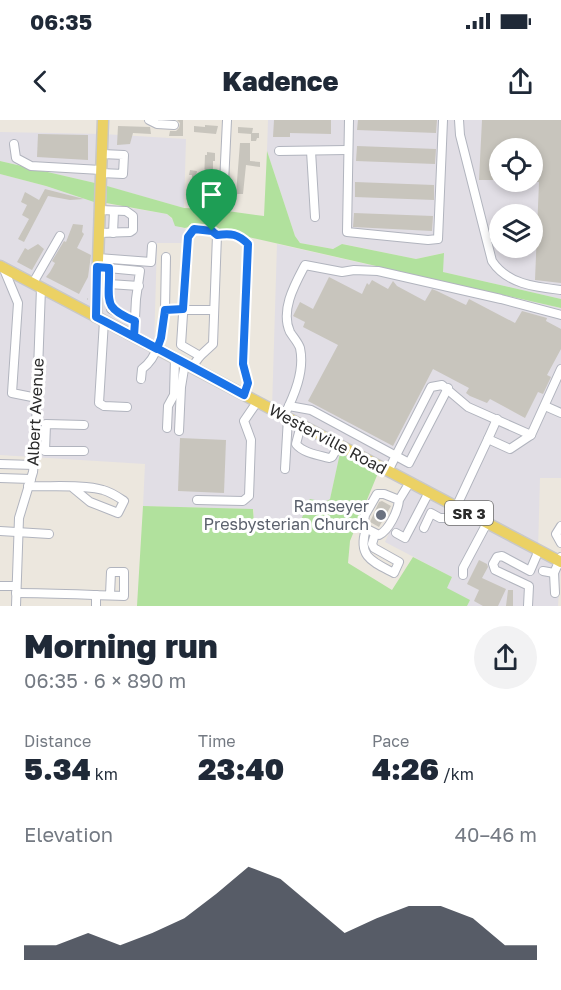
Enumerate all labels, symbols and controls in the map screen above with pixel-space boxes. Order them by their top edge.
text: 06:35 [30,8,92,35]
icon: back [24,65,57,98]
text: Kadence [222,65,339,97]
icon: share [504,65,537,98]
map controls [489,138,543,258]
button: locate [489,138,543,192]
pin [186,169,237,231]
icon: arrive [195,178,228,211]
button: layers [489,204,543,258]
street label: Albert Avenue [22,358,48,466]
street label: Westerville Road [266,399,390,479]
place label: Ramseyer Presbysterian Church [204,496,369,534]
road number: SR 3 [445,501,493,525]
marker: Ramseyer Presbysterian Church [374,508,388,522]
text: Morning run [24,626,218,665]
button: share [474,626,537,689]
text: 06:35 · 6 × 890 m [24,668,186,692]
text: Distance [24,731,91,751]
text: Time [198,731,236,751]
text: Pace [372,731,409,751]
text: 5.34 [24,751,91,787]
text: 23:40 [198,751,284,787]
text: 4:26 [372,751,439,787]
text: km [91,764,118,784]
text: /km [439,764,474,784]
text: Elevation [24,822,113,846]
text: 40–46 m [455,822,537,846]

